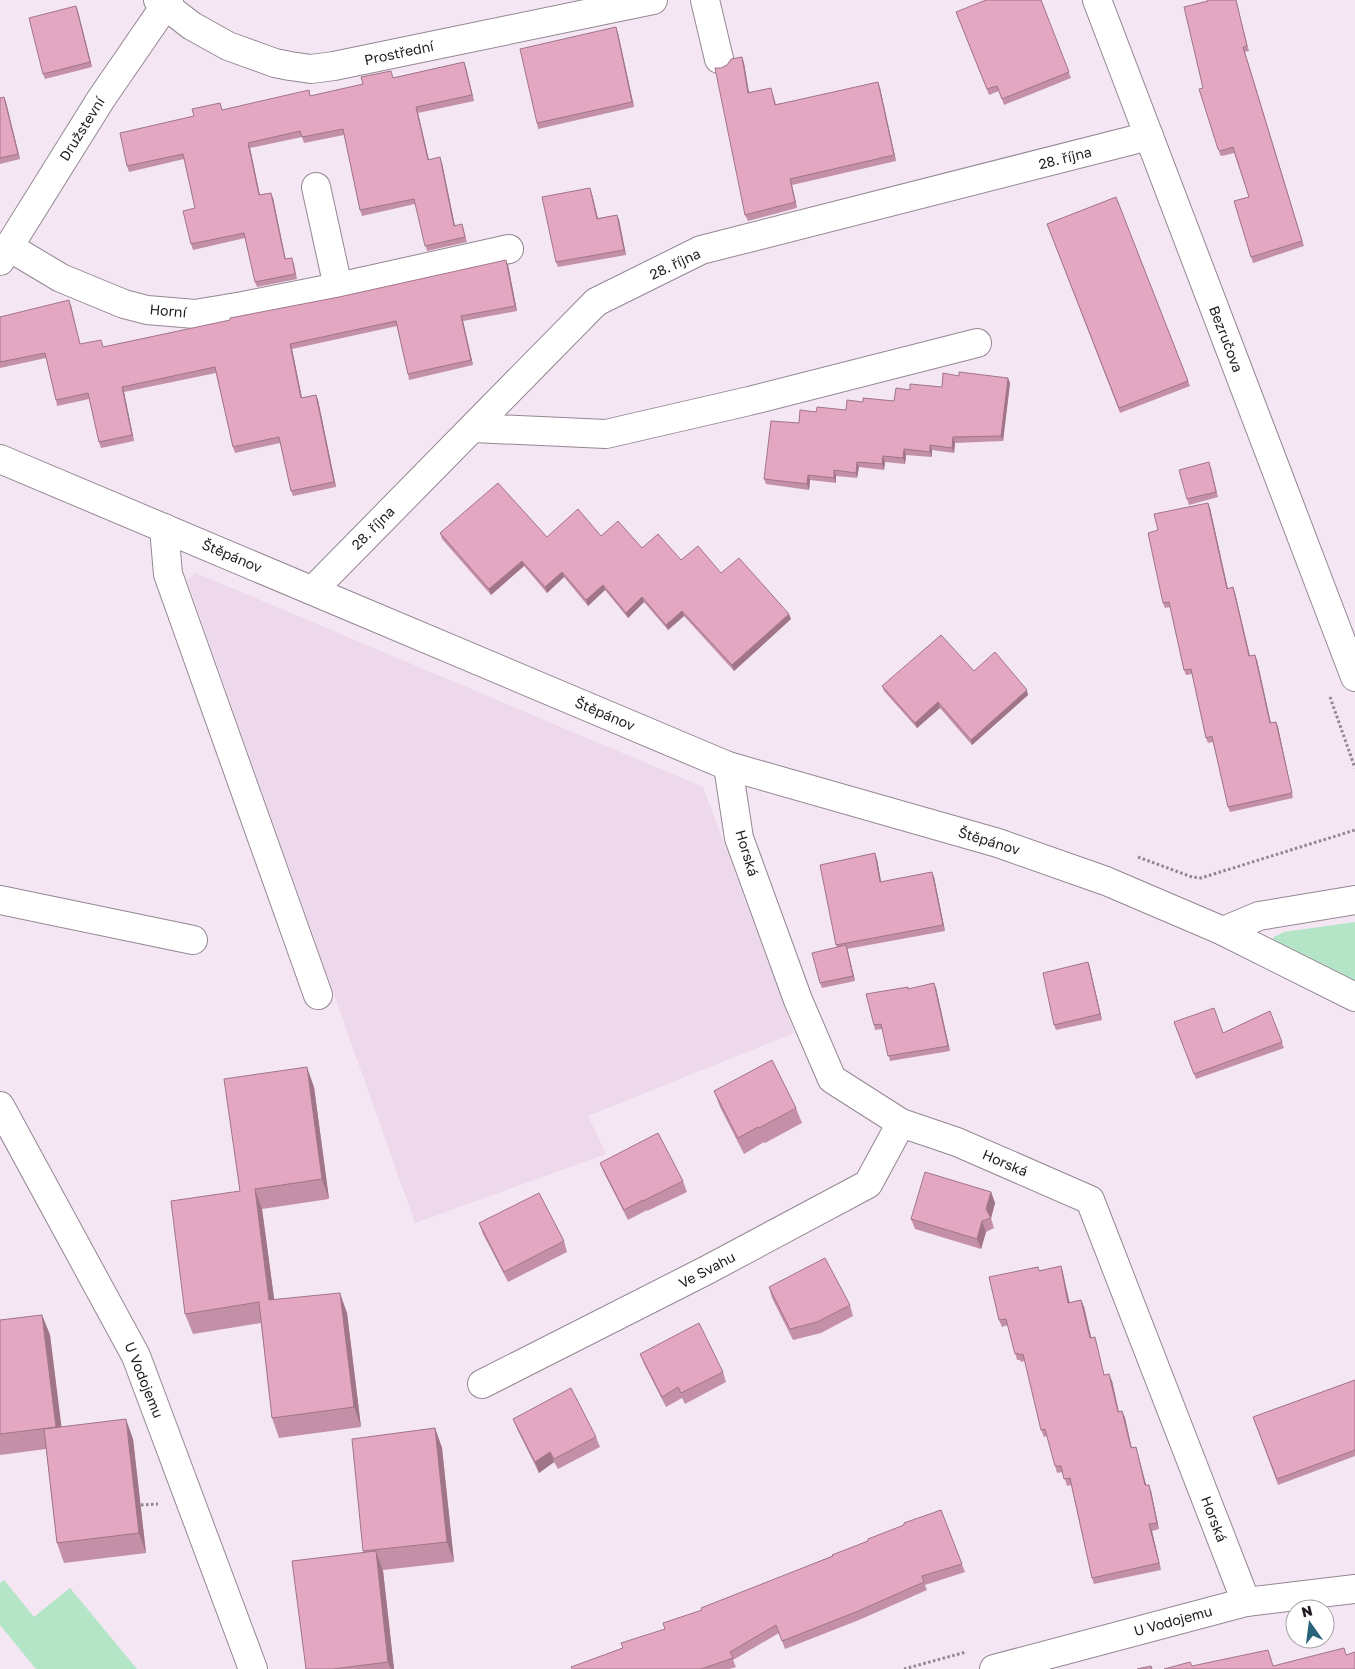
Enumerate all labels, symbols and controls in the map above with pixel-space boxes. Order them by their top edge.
street label: Prostřední [363,37,436,68]
street label: Družstevní [55,93,109,164]
street label: 28. října [1037,143,1093,172]
street label: 28. října [647,244,703,283]
street label: Horní [149,300,188,321]
street label: Bezručova [1206,303,1247,374]
street label: 28. října [347,502,398,553]
street label: Štěpánov [200,535,265,576]
street label: Štěpánov [573,693,638,734]
street label: Štěpánov [956,823,1022,858]
street label: Horská [732,828,763,878]
street label: Horská [980,1145,1030,1180]
street label: Ve Svahu [676,1248,738,1291]
street label: U Vodojemu [122,1339,167,1420]
street label: Horská [1198,1494,1231,1544]
north arrow [1285,1599,1335,1649]
text: N [1300,1601,1314,1620]
street label: U Vodojemu [1132,1602,1214,1639]

